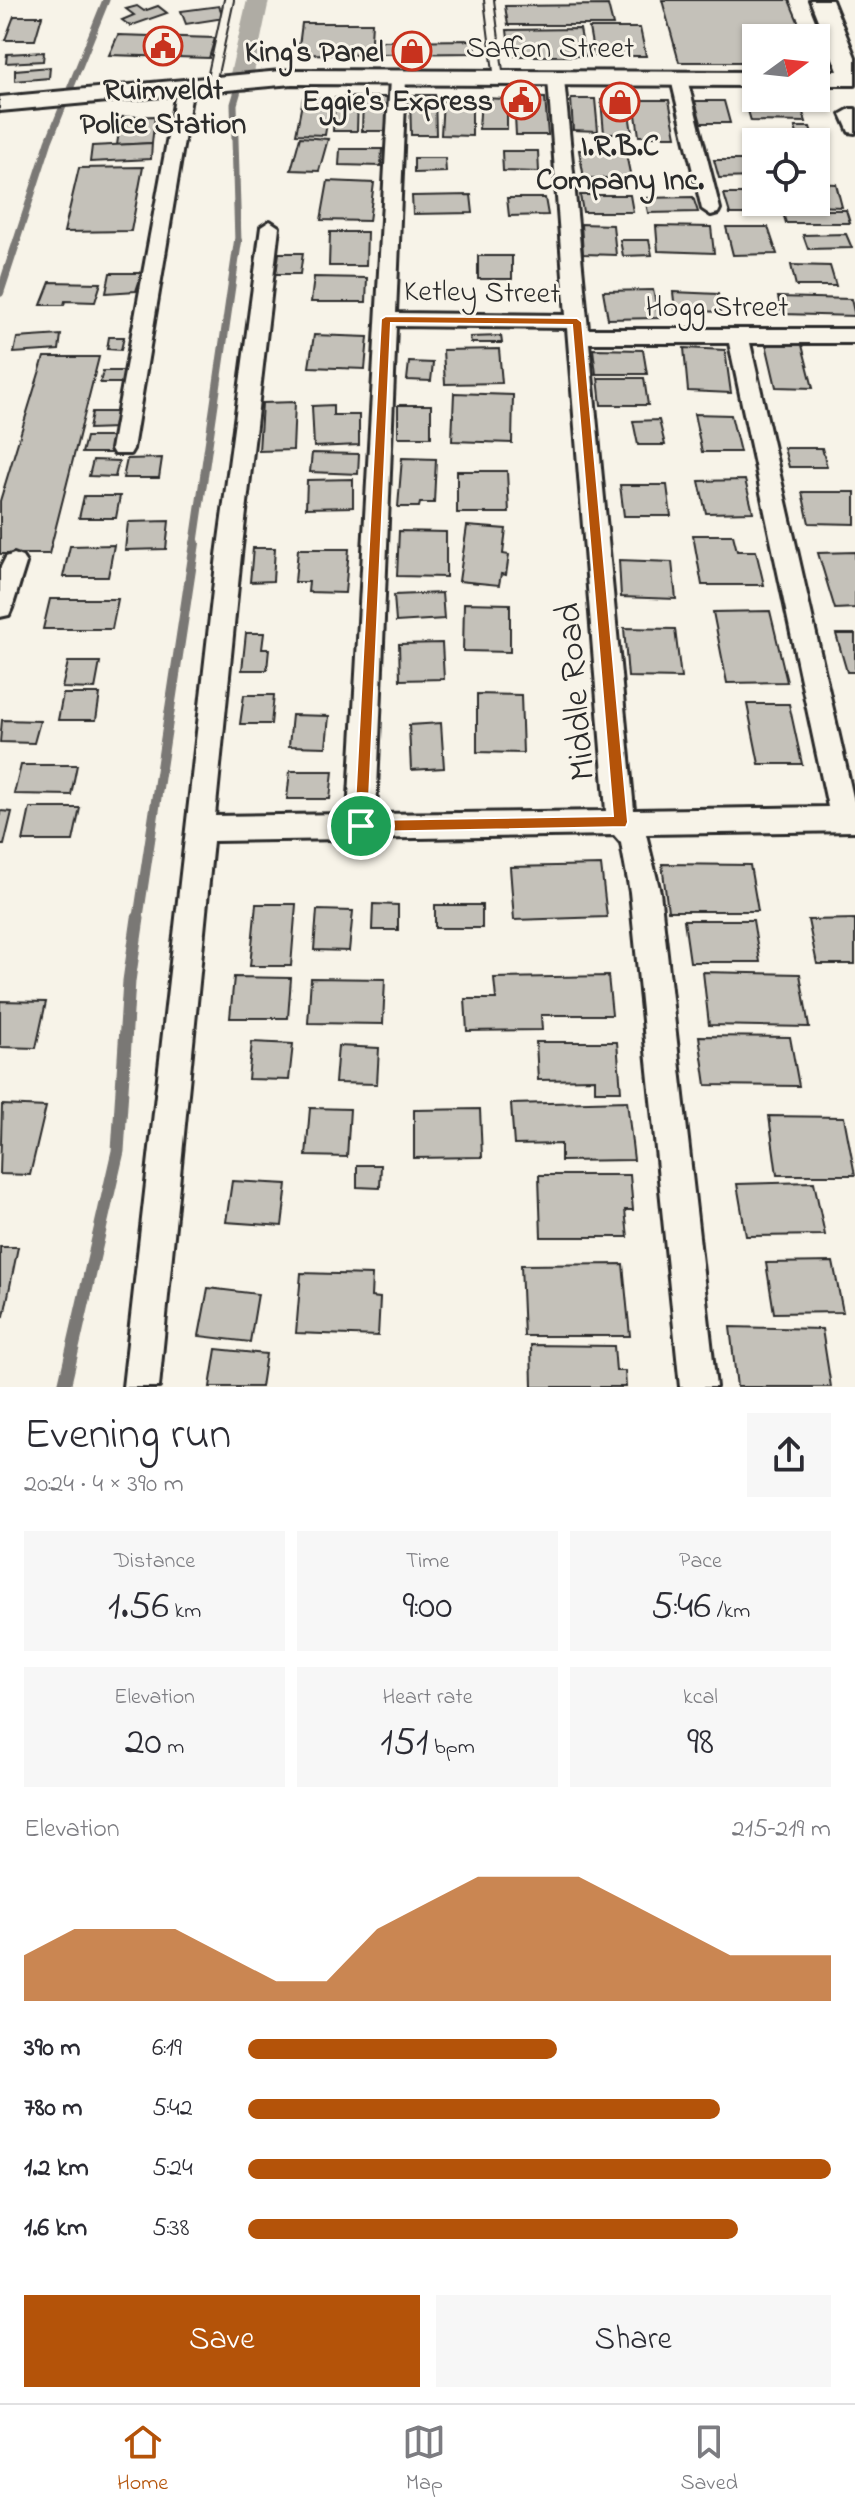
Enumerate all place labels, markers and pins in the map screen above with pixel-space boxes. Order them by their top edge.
public building icon: Ruimveldt Police Station [142,25,184,67]
shop icon: King's Panel [391,30,433,72]
place label: King's Panel [245,32,384,77]
place label: Ruimveldt Police Station [80,70,246,148]
public building icon: Eggie's Express [500,79,542,121]
place label: Eggie's Express [302,81,493,126]
shop icon: I.R.B.C Company Inc. [599,81,641,123]
place label: I.R.B.C Company Inc. [536,126,704,204]
pin [327,792,395,860]

